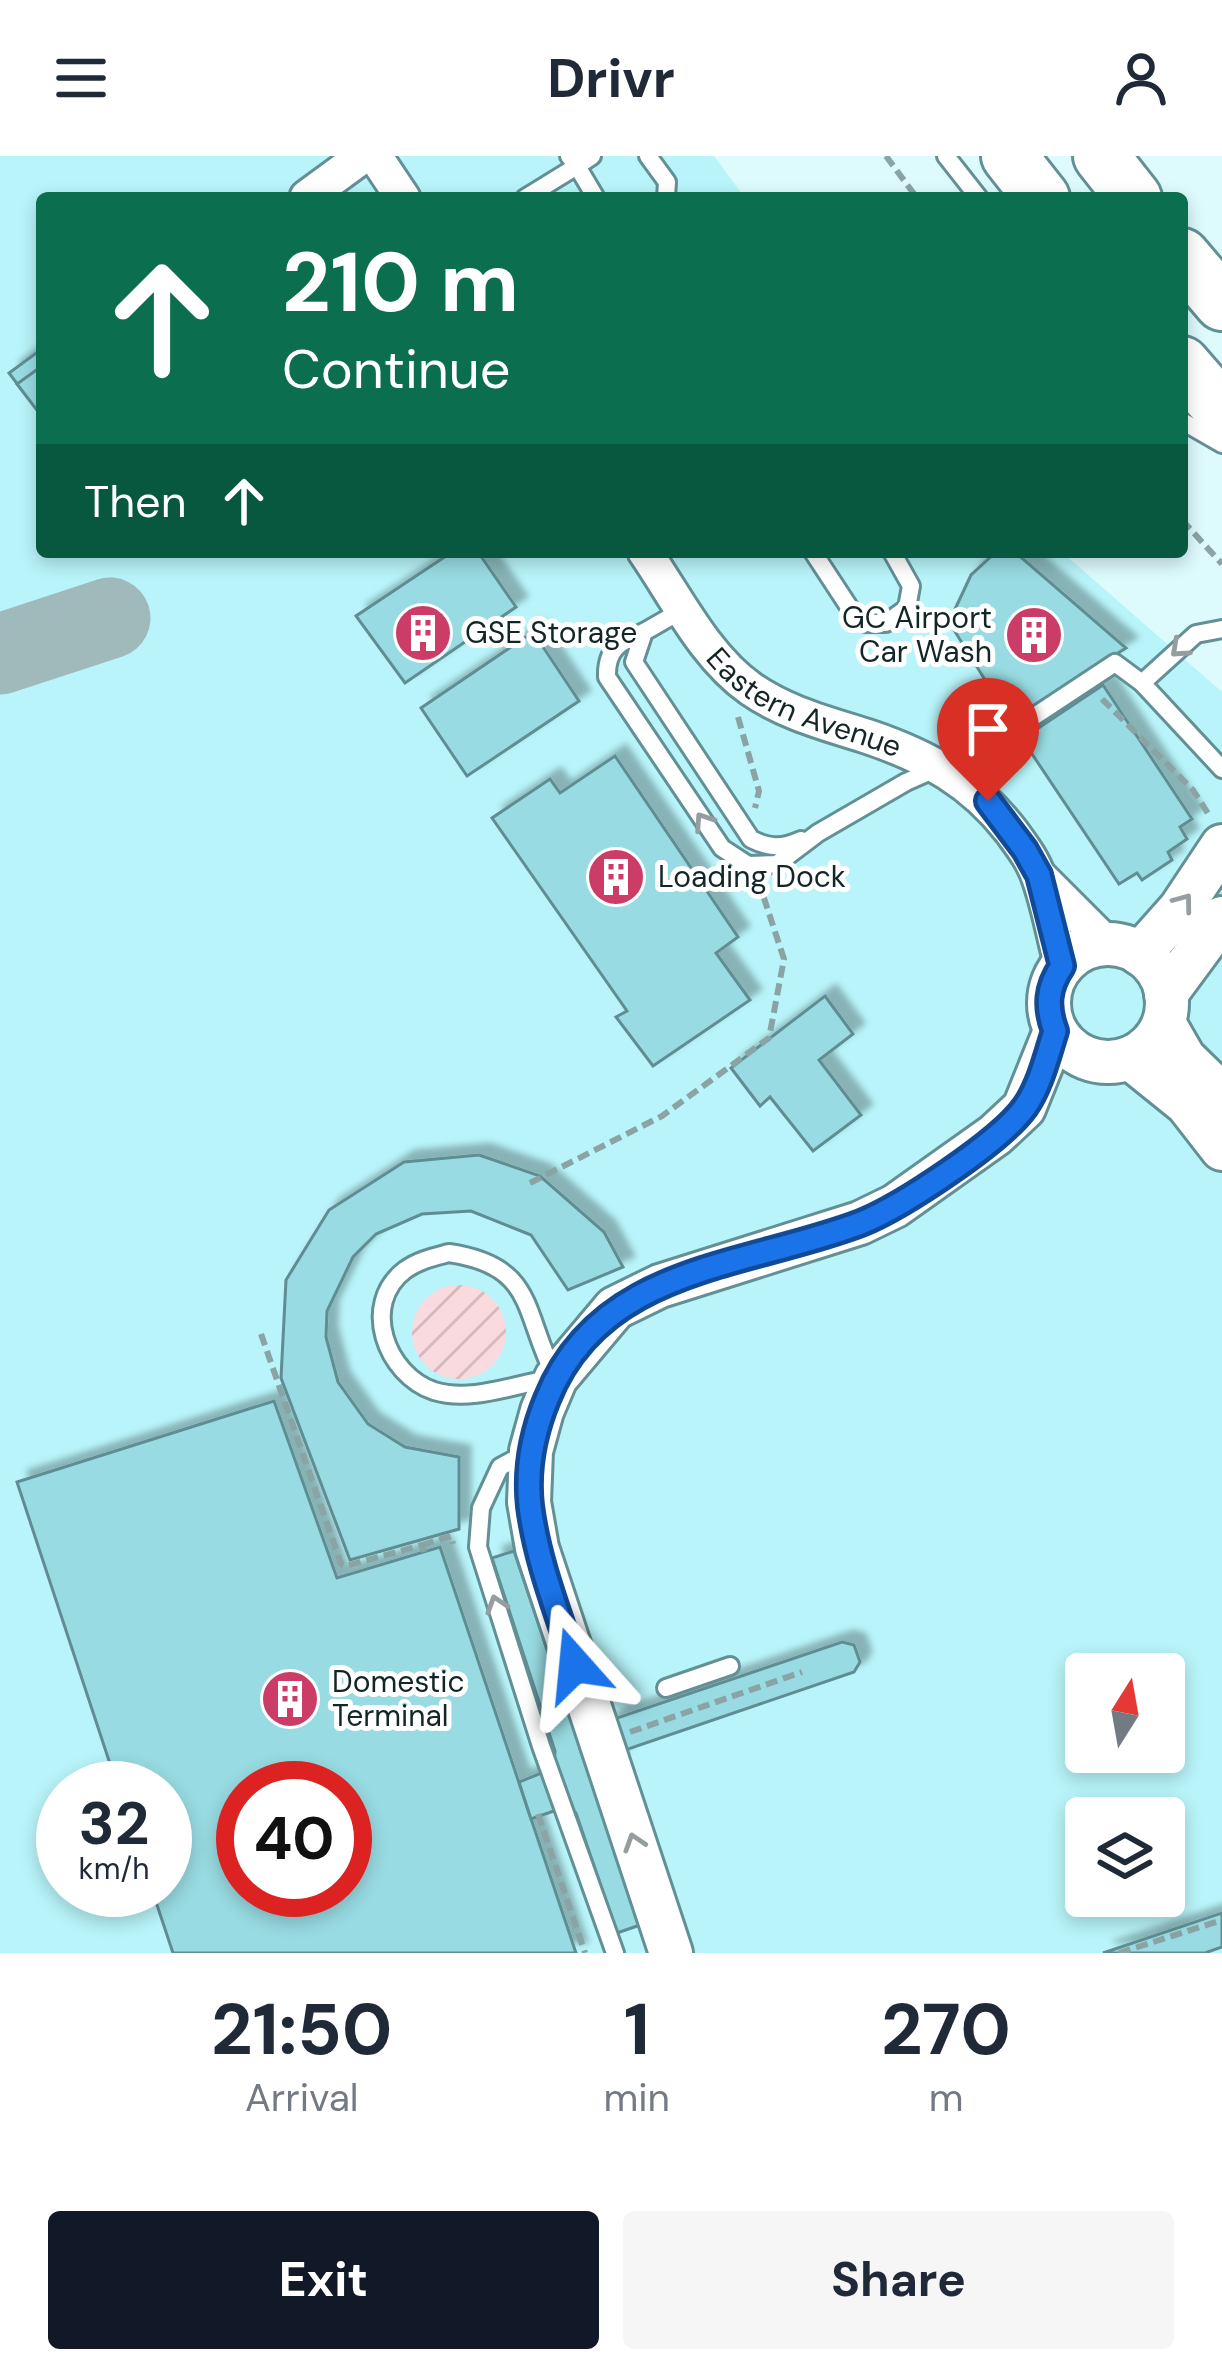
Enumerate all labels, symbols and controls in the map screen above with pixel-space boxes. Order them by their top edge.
text: Drivr [547,43,675,114]
icon: menu [48,45,114,111]
icon: person [1108,45,1174,111]
text: 210 m [282,228,519,337]
icon: ahead [84,240,240,396]
text: Continue [282,334,510,405]
icon: ahead [211,468,277,534]
text: Then [84,472,187,531]
place label: GC Airport Car Wash [842,598,992,671]
building icon: GSE Storage [392,602,454,664]
building icon: GC Airport Car Wash [1003,604,1065,666]
place label: GSE Storage [465,613,637,652]
one-way arrow [1171,635,1192,656]
street label: Eastern Avenue [698,639,907,766]
pin [937,678,1039,801]
icon: arrive [955,696,1021,762]
one-way arrow [696,812,718,834]
building icon: Loading Dock [585,846,647,908]
place label: Loading Dock [658,857,846,896]
one-way arrow [1169,894,1191,915]
one-way arrow [485,1594,510,1615]
position arrow [512,1602,638,1728]
north arrow [1065,1653,1185,1773]
map controls [1065,1653,1185,1917]
place label: Domestic Terminal [332,1662,465,1735]
building icon: Domestic Terminal [259,1668,321,1730]
speed limit sign: 40 [216,1761,372,1917]
text: 32 [79,1784,149,1863]
button: layers [1065,1797,1185,1917]
one-way arrow [623,1832,648,1853]
text: km/h [79,1849,149,1888]
text: 21:50 [211,1983,393,2076]
text: 1 [624,1983,650,2076]
text: 270 [881,1983,1011,2076]
text: Arrival [245,2072,359,2123]
text: min [604,2072,670,2123]
text: m [929,2072,963,2123]
button: Exit [48,2211,599,2349]
button: Share [623,2211,1174,2349]

